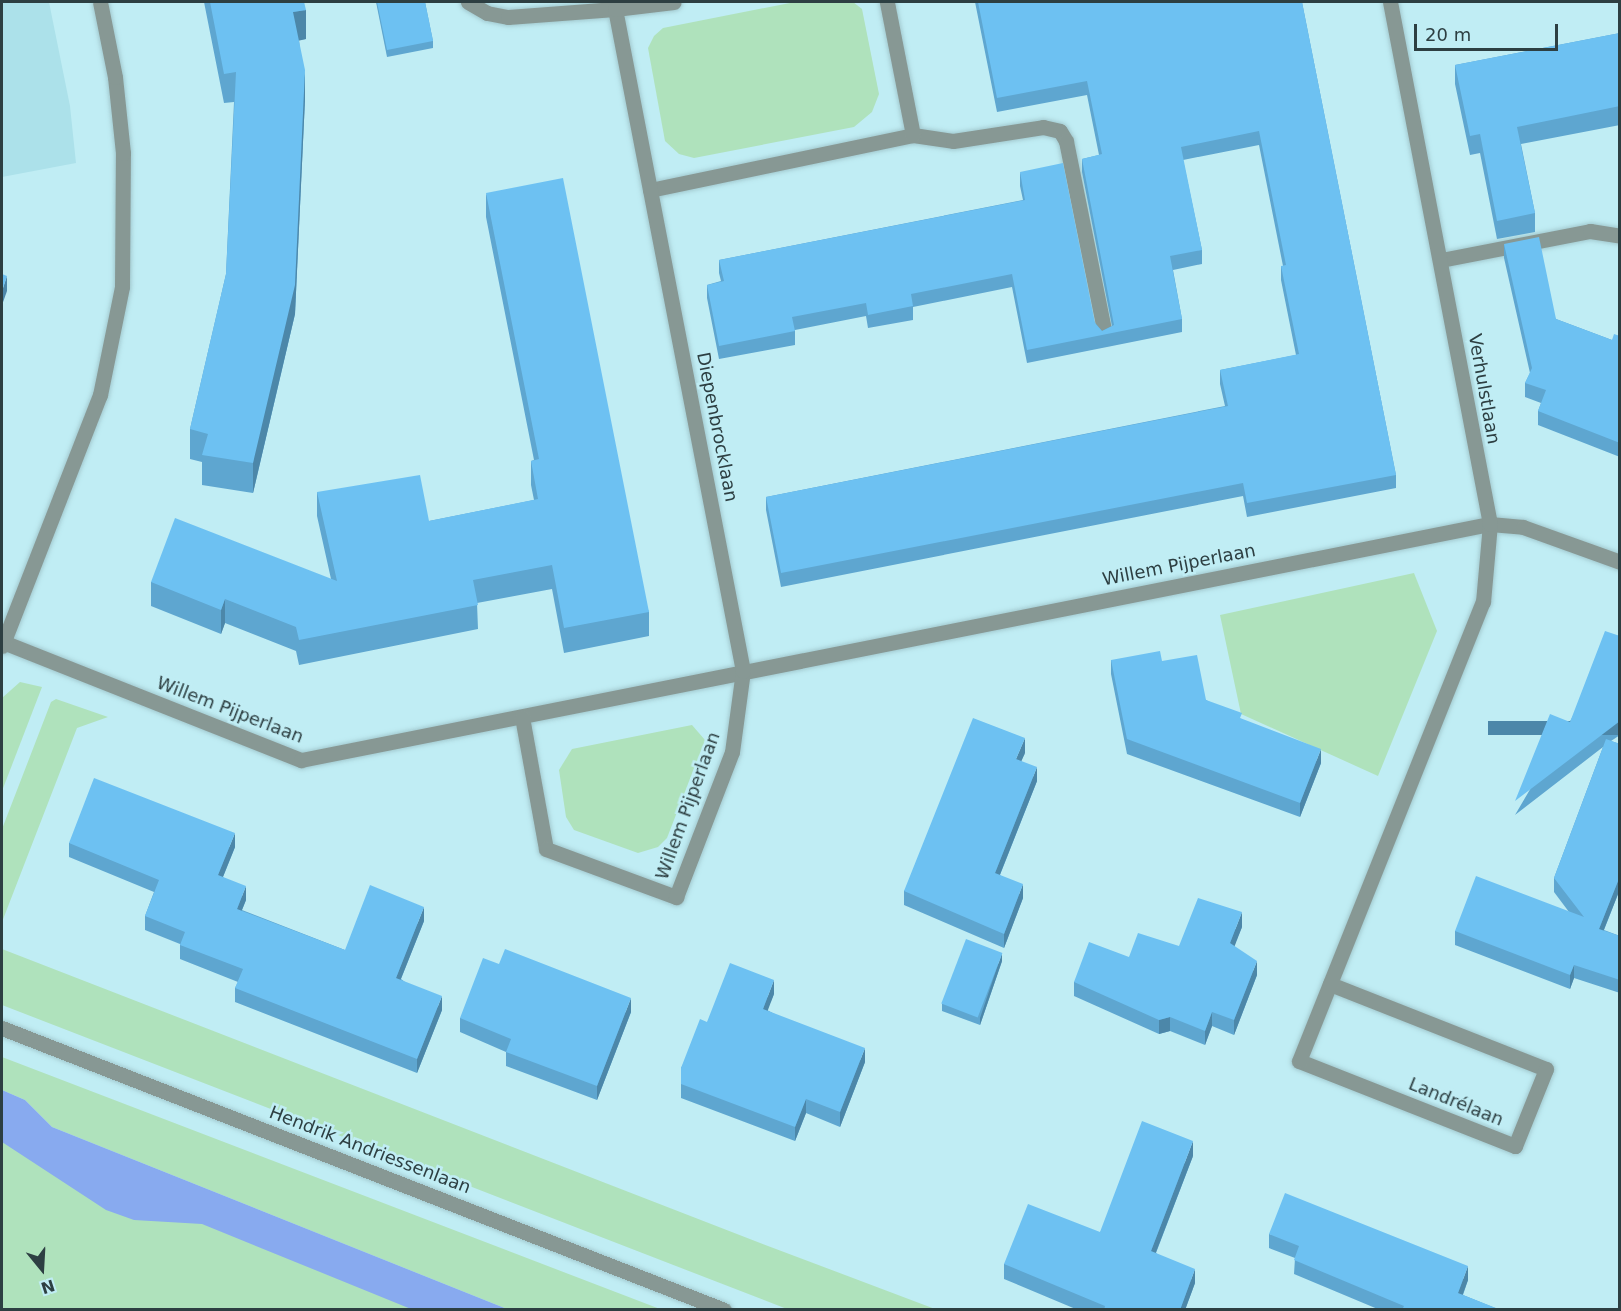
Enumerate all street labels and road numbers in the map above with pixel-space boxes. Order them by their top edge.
street label: Verhulstlaan [1464,332,1504,446]
street label: Diepenbrocklaan [692,350,742,504]
street label: Willem Pijperlaan [1101,540,1257,590]
street label: Willem Pijperlaan [154,672,306,748]
street label: Willem Pijperlaan [651,729,725,883]
street label: Landrélaan [1405,1073,1507,1131]
street label: Hendrik Andriessenlaan [266,1102,474,1198]

